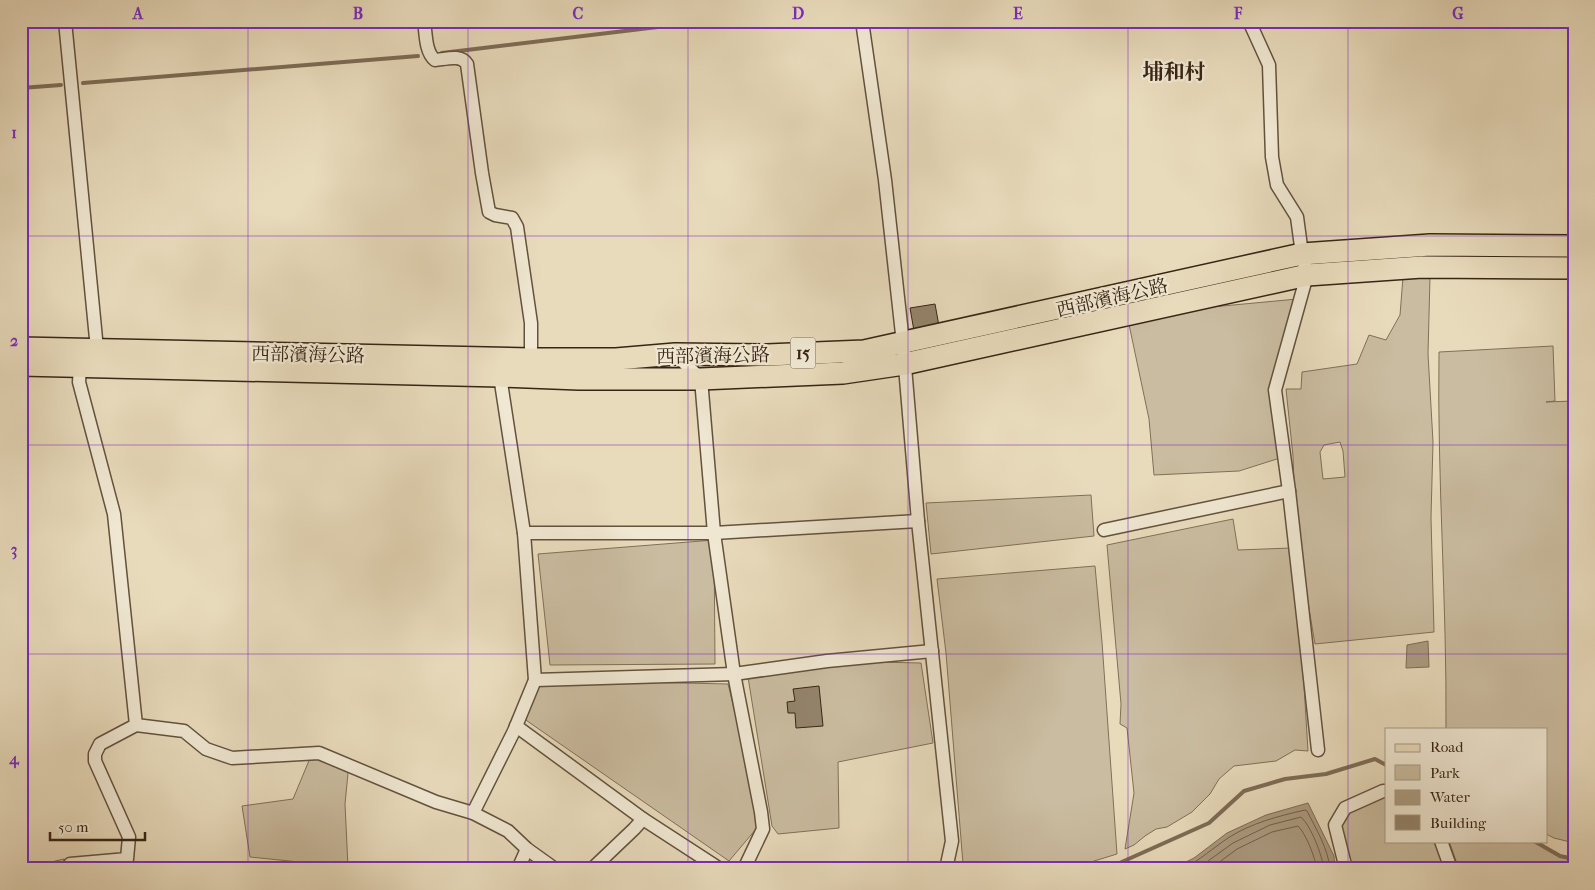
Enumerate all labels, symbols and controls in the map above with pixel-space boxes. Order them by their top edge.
text: A [132,4,144,23]
text: B [353,4,363,23]
text: C [573,4,584,23]
text: D [792,4,804,23]
text: E [1013,4,1023,23]
text: F [1233,4,1243,23]
text: G [1452,4,1464,23]
district label: 埔和村 [1143,60,1206,84]
text: 1 [11,123,17,142]
street label: 西部濱海公路 [1054,274,1170,322]
text: 2 [10,331,18,350]
road number: 15 [790,338,816,368]
street label: 西部濱海公路 [251,343,365,367]
street label: 西部濱海公路 [656,344,770,368]
text: 3 [11,540,17,560]
legend [1385,728,1548,842]
text: Road [1430,738,1464,756]
text: 4 [8,749,20,769]
text: Park [1430,764,1460,782]
text: Water [1429,788,1470,806]
scale bar [50,810,145,842]
text: Building [1430,814,1487,832]
text: 50 m [58,818,89,836]

